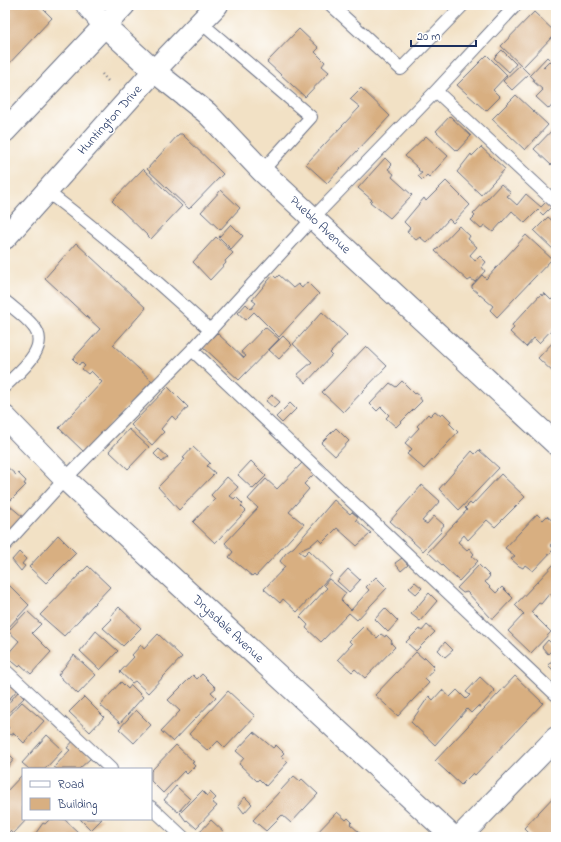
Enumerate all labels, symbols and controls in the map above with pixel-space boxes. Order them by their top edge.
scale bar [411,22,476,48]
text: 20 m [417,28,440,46]
street label: Huntington Drive [73,81,147,160]
street label: Pueblo Avenue [285,192,355,258]
street label: Drysdale Avenue [187,590,268,668]
legend [22,768,152,820]
text: Road [58,776,84,794]
text: Building [57,796,97,815]

